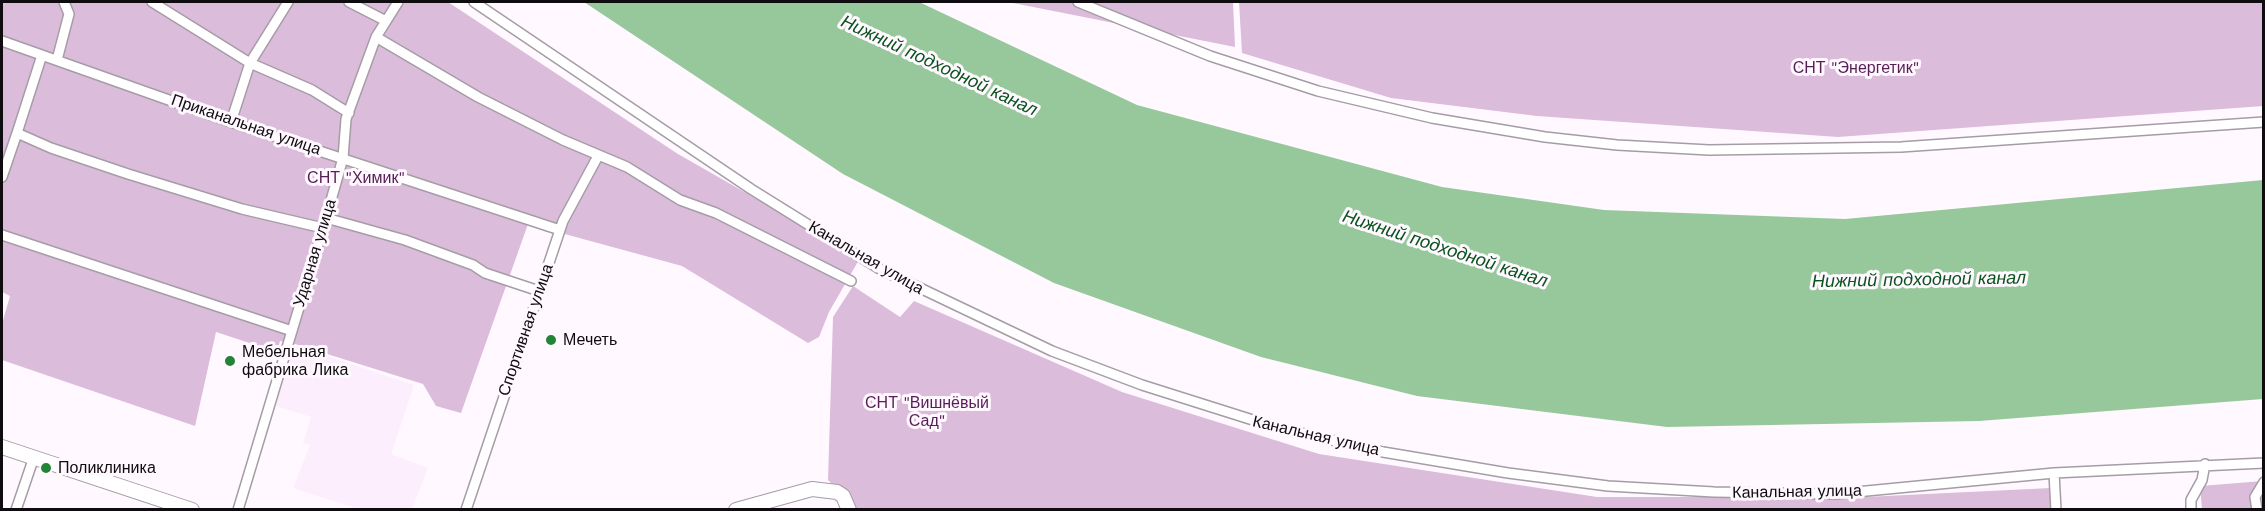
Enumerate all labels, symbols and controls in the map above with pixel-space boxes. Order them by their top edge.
water label: Нижний подходной канал [837,11,1041,121]
park label: СНТ "Энергетик" [1793,58,1919,78]
street label: Приканальная улица [169,90,323,160]
park label: СНТ "Химик" [307,168,405,188]
street label: Ударная улица [289,197,341,309]
water label: Нижний подходной канал [1340,206,1550,292]
street label: Канальная улица [805,217,927,299]
street label: Спортивная улица [494,262,558,398]
water label: Нижний подходной канал [1812,267,2026,293]
place label: Мечеть [563,330,617,350]
marker: Мечеть [544,333,558,347]
place label: Мебельная фабрика Лика [242,342,348,380]
marker: Мебельная фабрика Лика [223,354,237,368]
park label: СНТ "Вишнёвый Сад" [865,393,989,431]
street label: Канальная улица [1251,412,1381,460]
place label: Поликлиника [58,458,156,478]
marker: Поликлиника [39,461,53,475]
street label: Канальная улица [1732,481,1862,503]

